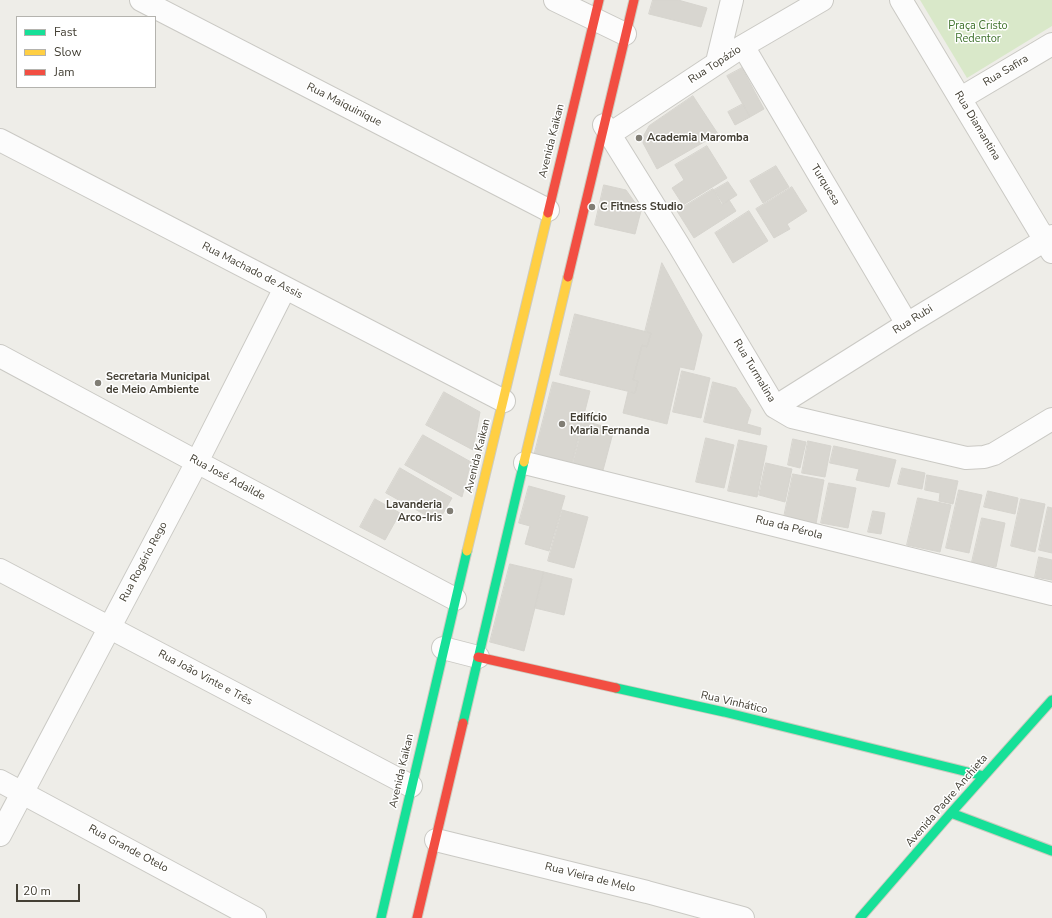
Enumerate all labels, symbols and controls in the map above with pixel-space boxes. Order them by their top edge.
legend [16,16,156,88]
park label: Praça Cristo Redentor [948,19,1008,45]
text: Fast [54,24,77,40]
street label: Rua Topázio [686,43,744,87]
text: Slow [54,44,82,60]
street label: Rua Safira [981,52,1031,90]
text: Jam [54,64,75,80]
street label: Rua Maiquinique [304,80,384,130]
street label: Rua Diamantina [951,89,1003,163]
street label: Avenida Kaikan [536,103,568,179]
place label: Academia Maromba [647,131,749,145]
marker: Academia Maromba [634,133,644,143]
street label: Turquesa [808,162,842,208]
place label: C Fitness Studio [600,200,683,214]
marker: C Fitness Studio [587,202,597,212]
street label: Rua Machado de Assis [199,240,305,302]
street label: Rua Rubi [891,303,935,337]
street label: Rua Turmalina [730,337,778,405]
place label: Secretaria Municipal de Meio Ambiente [106,370,210,396]
marker: Secretaria Municipal de Meio Ambiente [93,378,103,388]
place label: Edifício Maria Fernanda [570,411,649,437]
street label: Avenida Kaikan [462,418,494,494]
marker: Edifício Maria Fernanda [557,419,567,429]
street label: Rua José Adailde [187,452,267,504]
place label: Lavanderia Arco-Iris [386,498,442,524]
marker: Lavanderia Arco-Iris [445,506,455,516]
street label: Rua da Pérola [754,513,824,543]
street label: Rua Rogério Rego [117,520,171,604]
street label: Rua João Vinte e Três [156,648,254,708]
street label: Rua Vinhático [699,689,769,717]
street label: Avenida Kaikan [387,733,417,809]
street label: Avenida Padre Anchieta [903,752,991,850]
street label: Rua Grande Otelo [86,822,170,876]
street label: Rua Vieira de Melo [543,860,637,896]
scale bar [18,876,82,902]
text: 20 m [23,883,51,899]

